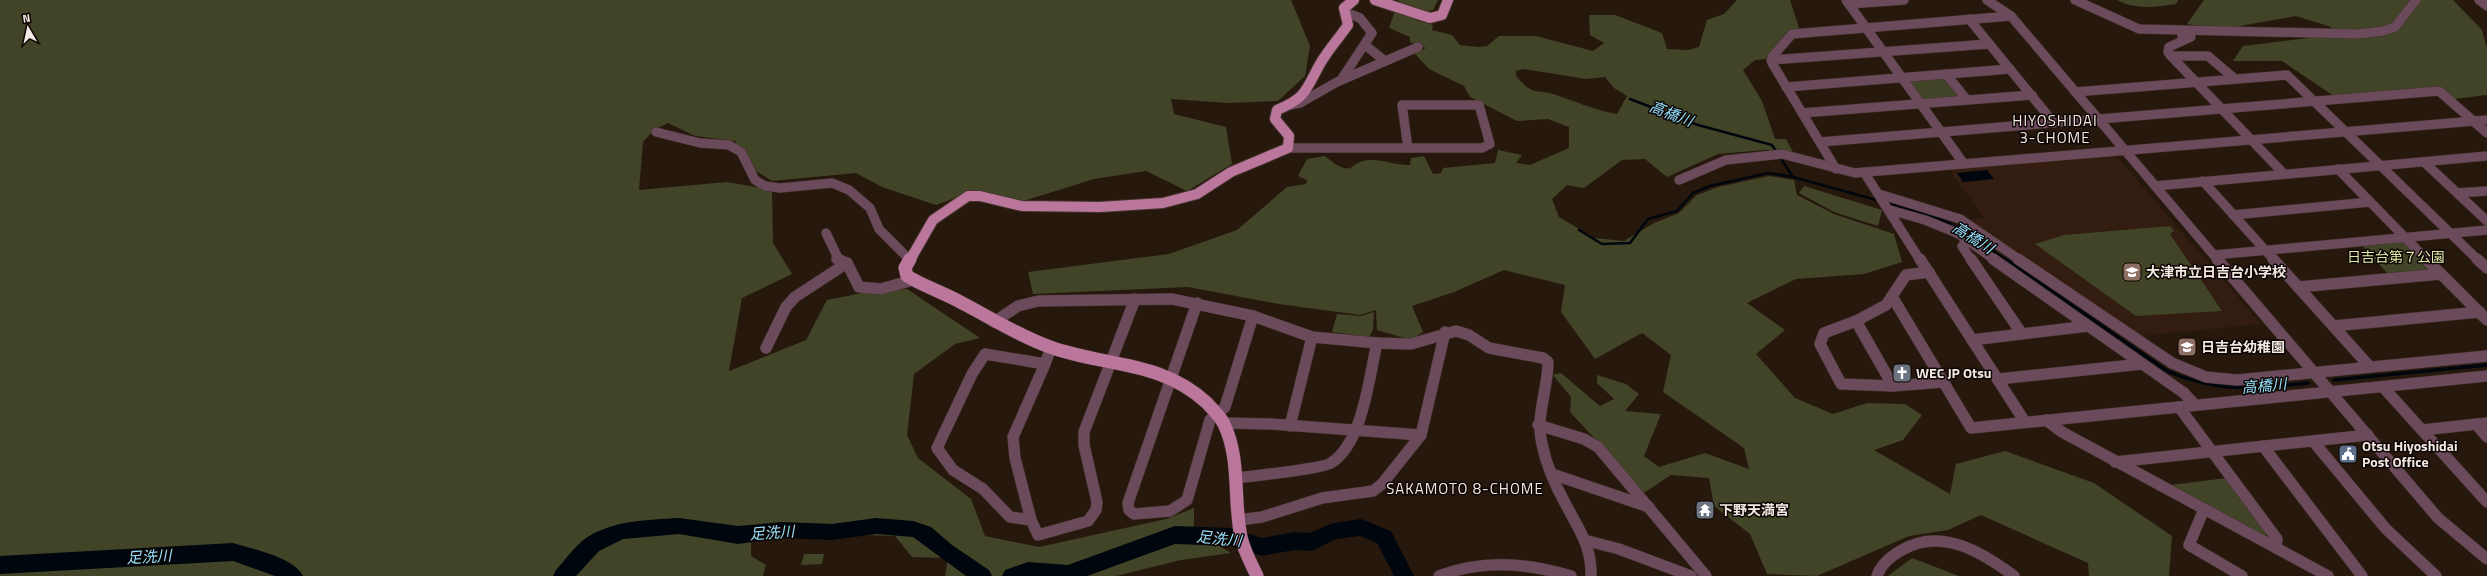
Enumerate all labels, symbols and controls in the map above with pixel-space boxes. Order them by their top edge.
north arrow [8,8,48,48]
text: N [21,10,31,27]
water label: 高橋川 [1646,95,1698,133]
district label: HIYOSHIDAI 3-CHOME [2012,109,2098,149]
water label: 高橋川 [1948,216,2000,260]
park label: 日吉台第７公園 [2347,246,2445,267]
school or university icon: 大津市立日吉台小学校 [2121,261,2143,283]
place label: 大津市立日吉台小学校 [2146,261,2286,282]
school or university icon: 日吉台幼稚園 [2176,336,2198,358]
place label: 日吉台幼稚園 [2201,336,2285,357]
church icon: WEC JP Otsu [1891,362,1913,384]
place label: WEC JP Otsu [1916,362,1992,383]
water label: 高橋川 [2241,372,2289,399]
place label: Otsu Hiyoshidai Post Office [2362,435,2458,472]
public building icon: Otsu Hiyoshidai Post Office [2337,443,2359,465]
district label: SAKAMOTO 8-CHOME [1386,477,1544,500]
temple icon: 下野天満宮 [1694,499,1716,521]
place label: 下野天満宮 [1719,499,1789,520]
water label: 足洗川 [749,519,797,546]
water label: 足洗川 [1195,525,1245,552]
water label: 足洗川 [126,544,174,569]

